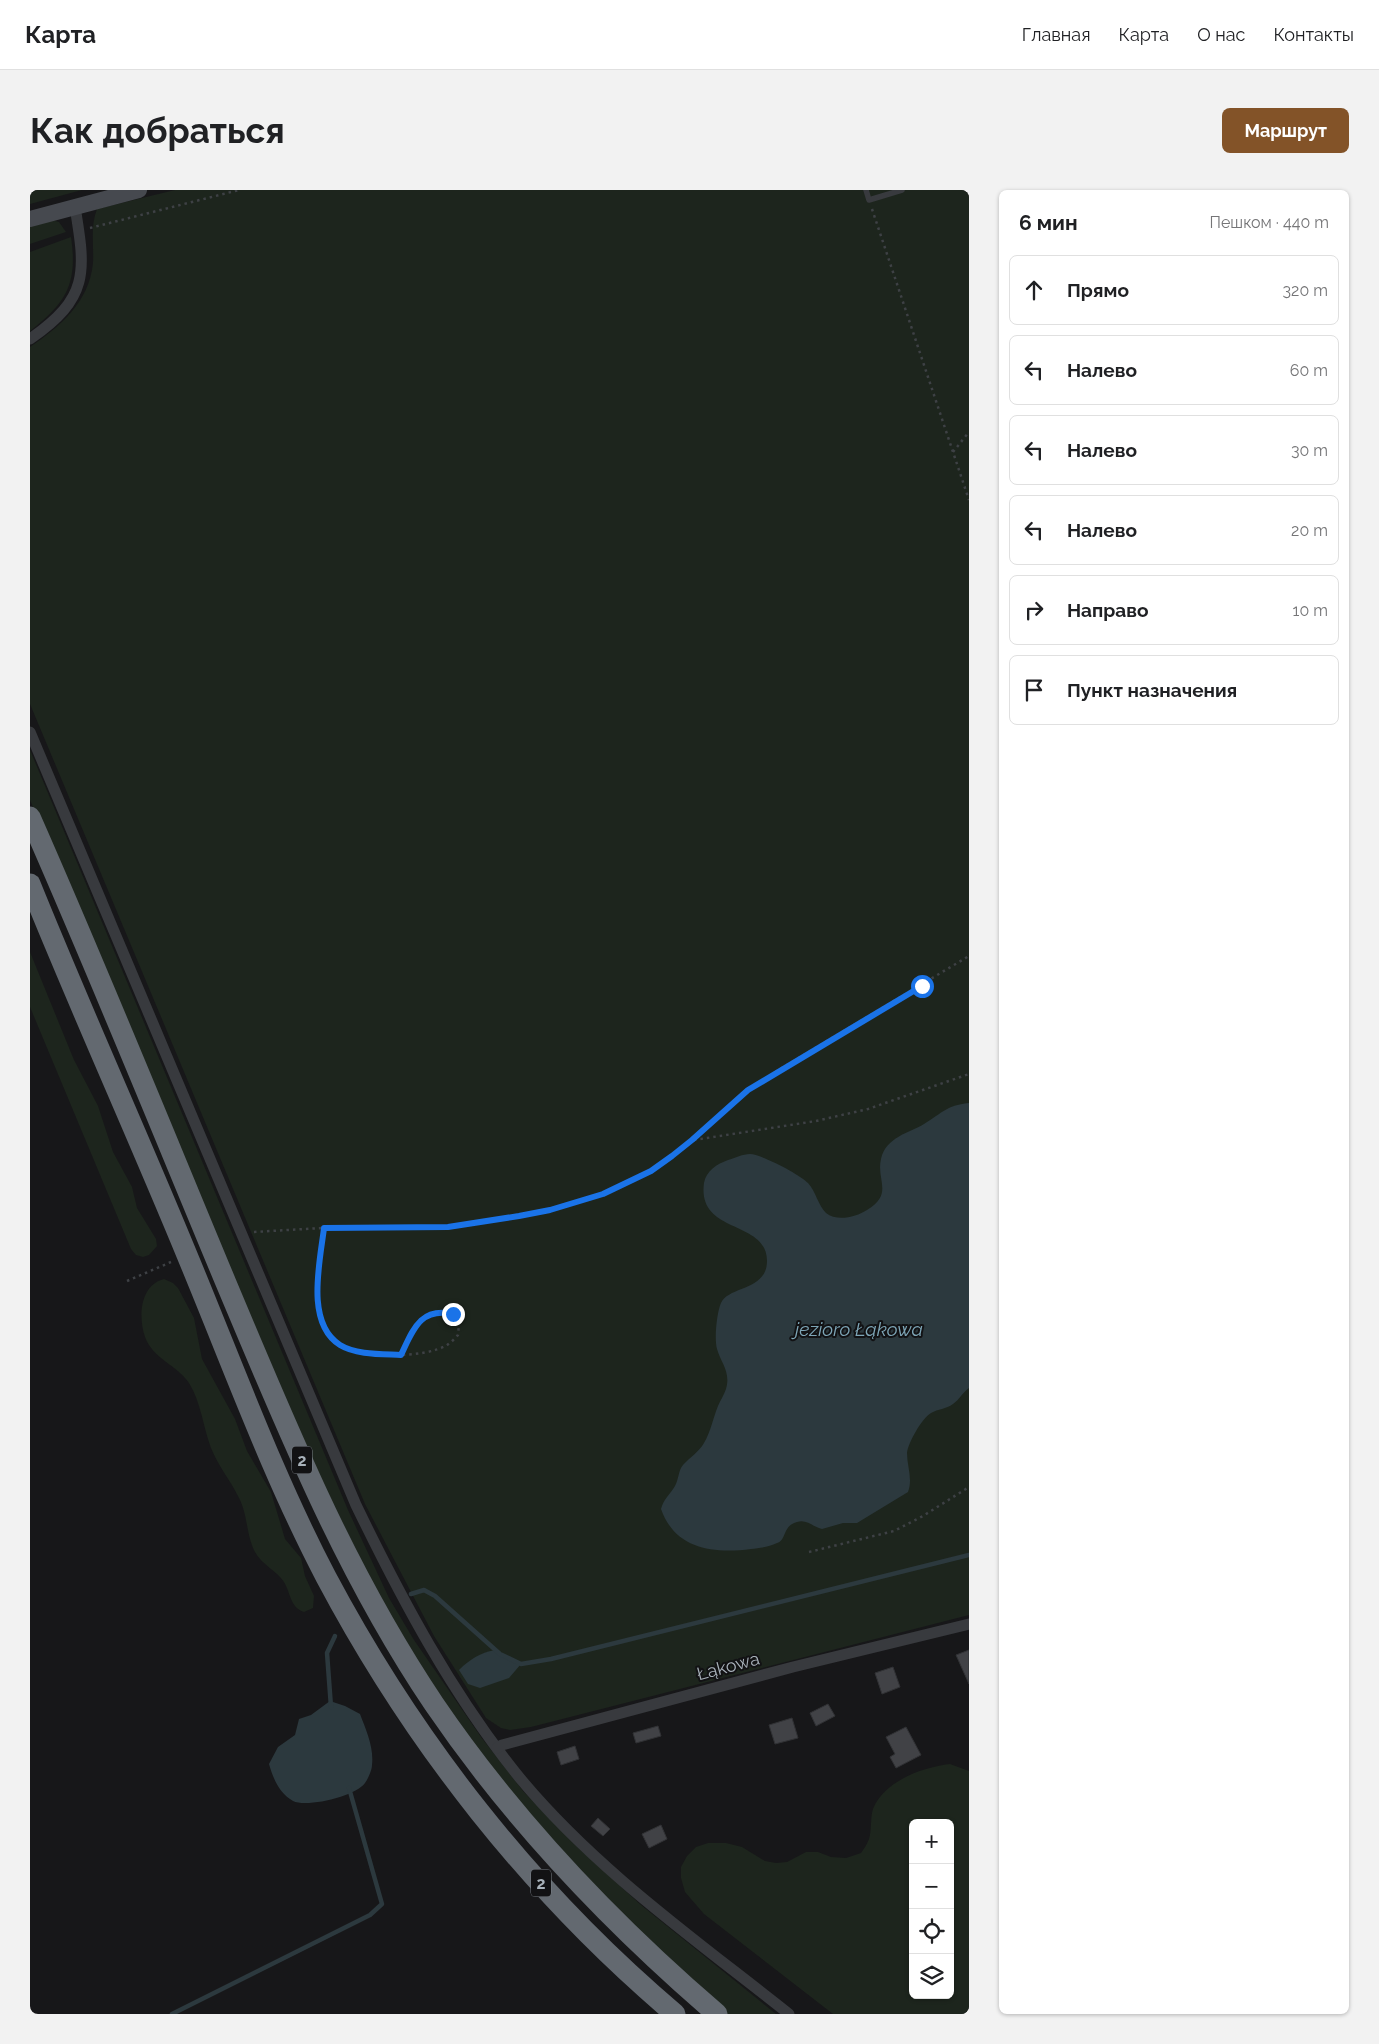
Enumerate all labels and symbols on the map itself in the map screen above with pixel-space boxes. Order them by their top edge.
route start [911,975,934,998]
route end [442,1303,465,1326]
water label: jezioro Łąkowa [791,1318,923,1340]
road number: 2 [292,1446,312,1474]
street label: Łąkowa [694,1648,762,1684]
road number: 2 [531,1870,551,1896]

